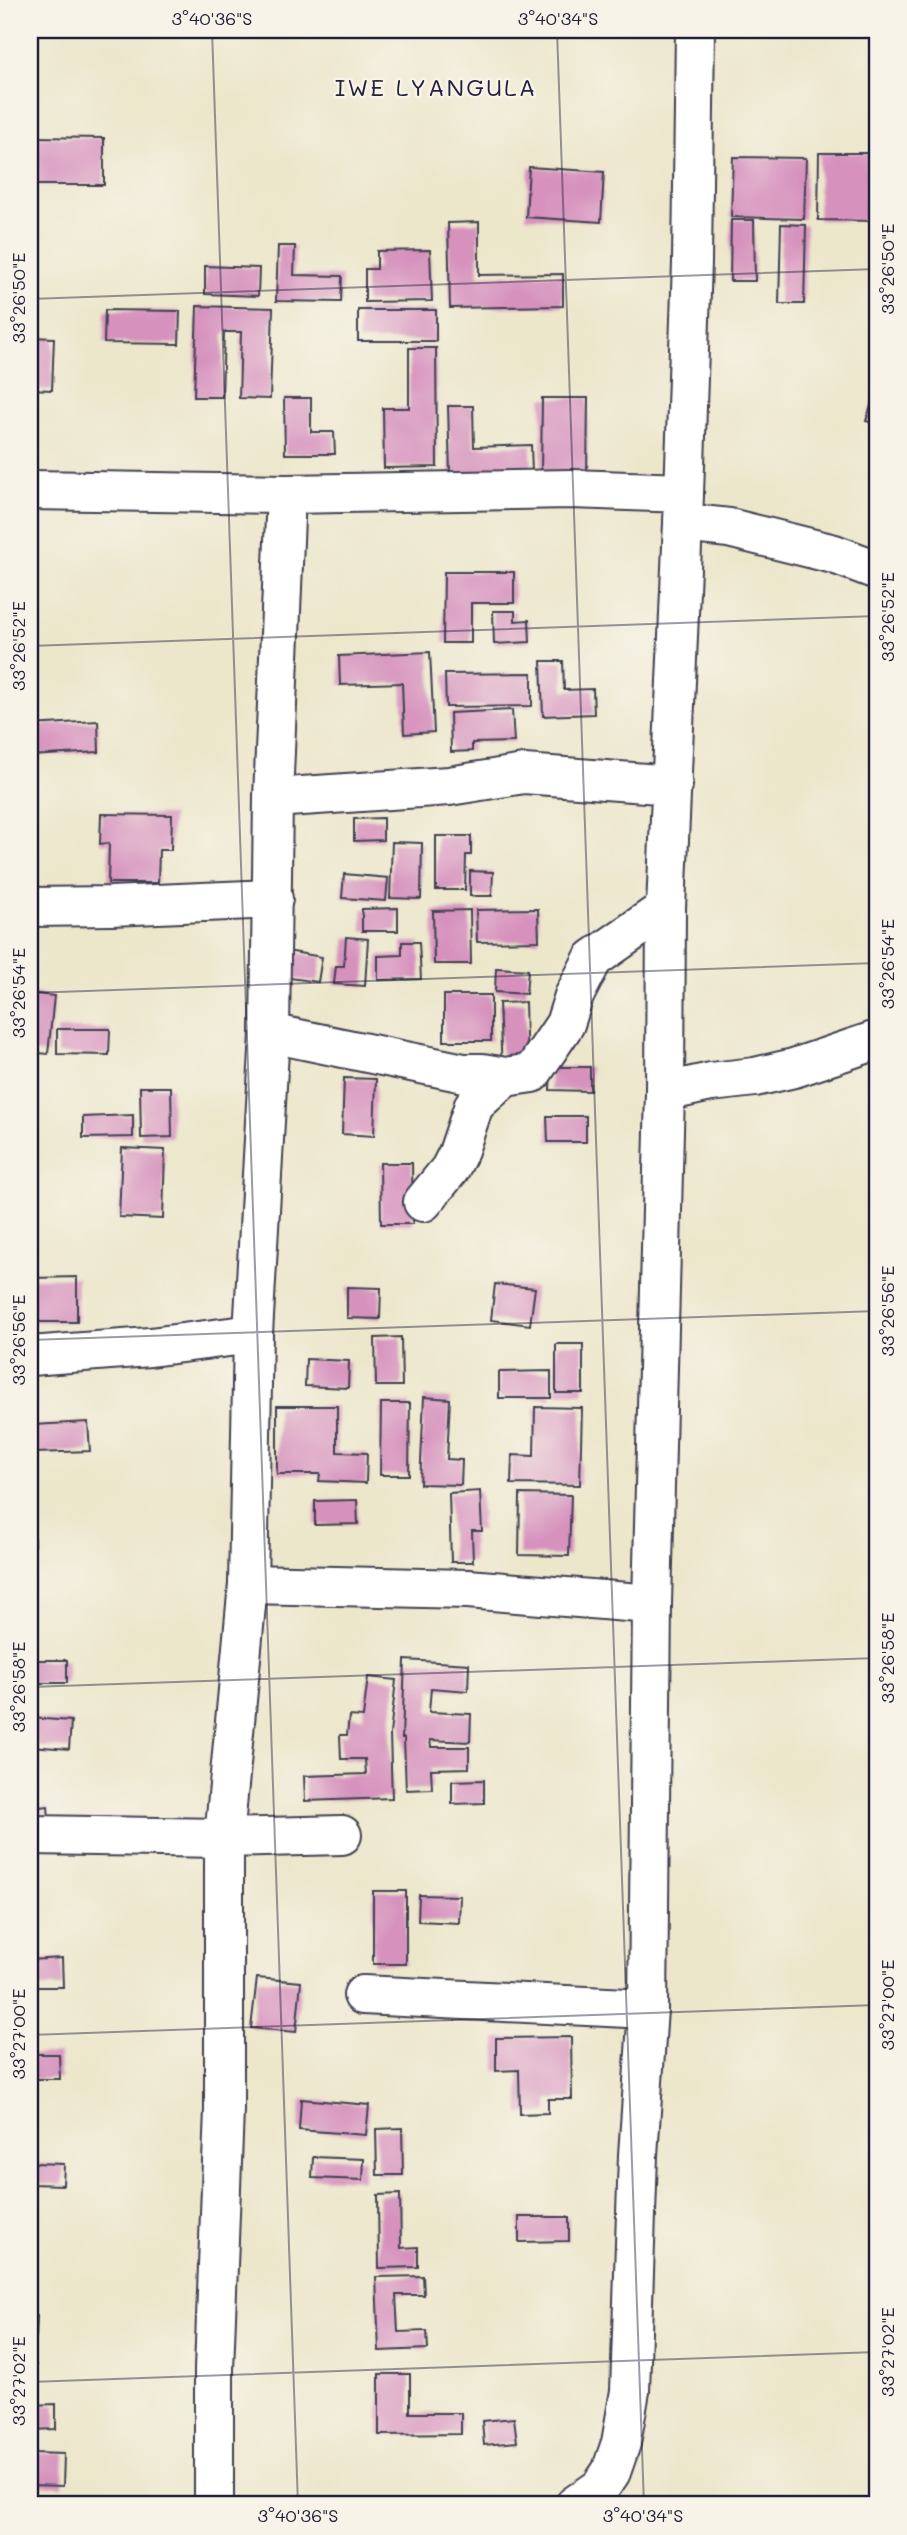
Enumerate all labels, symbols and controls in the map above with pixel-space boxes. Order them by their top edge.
text: 3°40'36"S [171,6,253,30]
text: 3°40'34"S [518,6,598,30]
district label: IWE LYANGULA [335,71,537,102]
text: 33°26'50"E [875,223,899,315]
text: 33°26'50"E [6,252,30,344]
text: 33°26'52"E [875,572,899,662]
text: 33°26'52"E [6,601,30,691]
text: 33°26'54"E [875,919,899,1009]
text: 33°26'54"E [6,948,30,1038]
text: 33°26'56"E [875,1266,899,1356]
text: 33°26'56"E [6,1295,30,1385]
text: 33°26'58"E [875,1613,899,1703]
text: 33°26'58"E [6,1642,30,1732]
text: 33°27'00"E [875,1960,899,2050]
text: 33°27'00"E [6,1989,30,2079]
text: 33°27'02"E [875,2307,899,2397]
text: 33°27'02"E [6,2336,30,2426]
text: 3°40'36"S [257,2503,339,2527]
text: 3°40'34"S [603,2503,683,2527]

